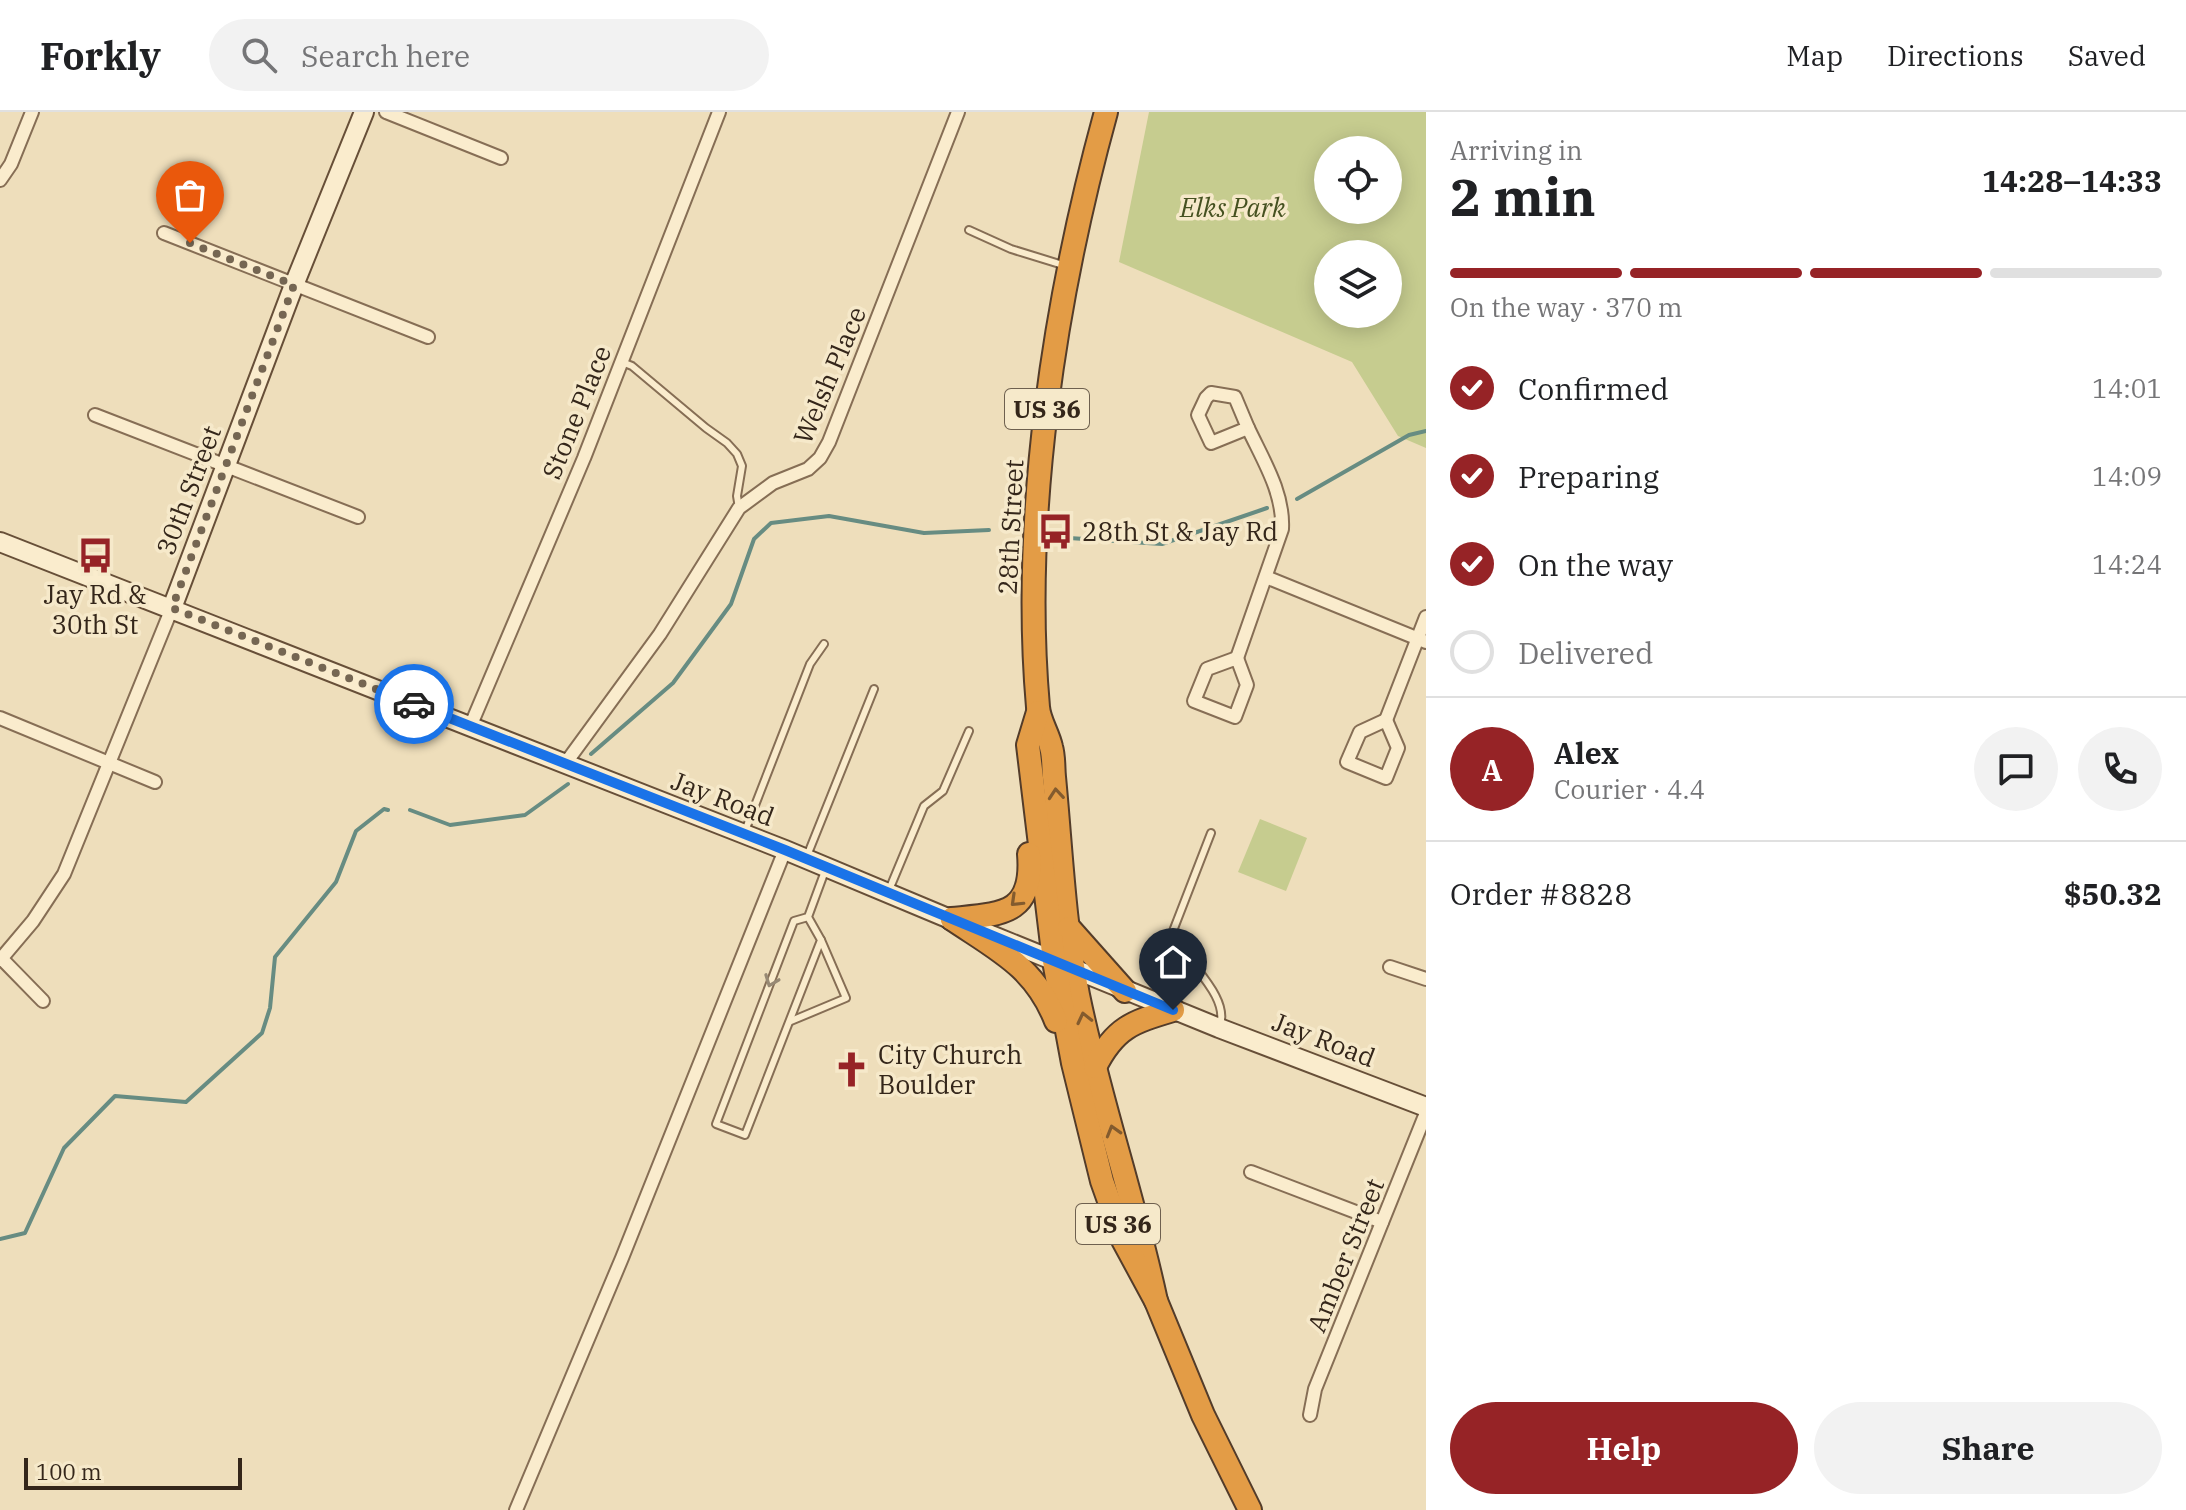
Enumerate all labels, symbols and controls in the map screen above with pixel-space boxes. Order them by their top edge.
search box [209,19,769,91]
text: Forkly [40,31,161,80]
icon: search [237,33,281,77]
text: Search here [301,36,470,75]
text: Map [1786,37,1843,74]
text: Directions [1887,37,2024,74]
text: Saved [2068,37,2146,74]
text: Arriving in [1450,133,1583,167]
map controls [1314,136,1402,328]
button: locate [1314,136,1402,224]
pin [156,161,224,243]
text: 14:28–14:33 [1982,161,2162,200]
text: 2 min [1450,163,1596,230]
icon: bag [168,173,212,217]
park label: Elks Park [1179,190,1286,224]
button: layers [1314,240,1402,328]
text: On the way · 370 m [1450,290,1683,324]
street label: Welsh Place [785,301,873,449]
street label: Stone Place [534,340,618,484]
icon: check [1450,366,1494,410]
text: Confirmed [1518,369,1669,408]
text: 14:01 [2092,371,2162,405]
road number: US 36 [1005,389,1089,429]
street label: 30th Street [148,421,228,559]
icon: check [1450,454,1494,498]
text: Preparing [1518,457,1659,496]
street label: 28th Street [989,458,1031,596]
text: 14:09 [2092,459,2162,493]
bus stop icon: 28th St & Jay Rd [1037,512,1075,550]
place label: 28th St & Jay Rd [1082,514,1278,548]
bus stop icon: Jay Rd & 30th St [76,536,114,574]
icon: check [1450,542,1494,586]
text: On the way [1518,545,1673,584]
text: 14:24 [2092,547,2162,581]
place label: Jay Rd & 30th St [44,577,147,641]
text: Delivered [1518,633,1653,672]
courier [374,664,454,744]
icon: car [392,682,436,726]
button: chat [1974,727,2058,811]
button: phone [2078,727,2162,811]
text: Alex [1554,733,1619,772]
text: A [1482,750,1502,789]
street label: Jay Road [667,763,779,833]
text: Courier · 4.4 [1554,772,1705,806]
one-way arrow [1048,787,1065,800]
text: Order #8828 [1450,874,1632,913]
text: $50.32 [2064,874,2162,913]
one-way arrow [1011,891,1025,906]
pin [1139,928,1207,1010]
icon: home [1151,940,1195,984]
one-way arrow [764,973,781,987]
street label: Jay Road [1268,1004,1380,1074]
one-way arrow [1076,1012,1093,1026]
place label: City Church Boulder [878,1037,1023,1101]
church icon: City Church Boulder [833,1050,871,1088]
one-way arrow [1106,1125,1122,1139]
street label: Amber Street [1299,1173,1391,1337]
road number: US 36 [1076,1204,1160,1244]
button: Help [1450,1402,1798,1494]
button: Share [1814,1402,2162,1494]
scale bar [24,1454,242,1490]
text: 100 m [36,1457,102,1486]

